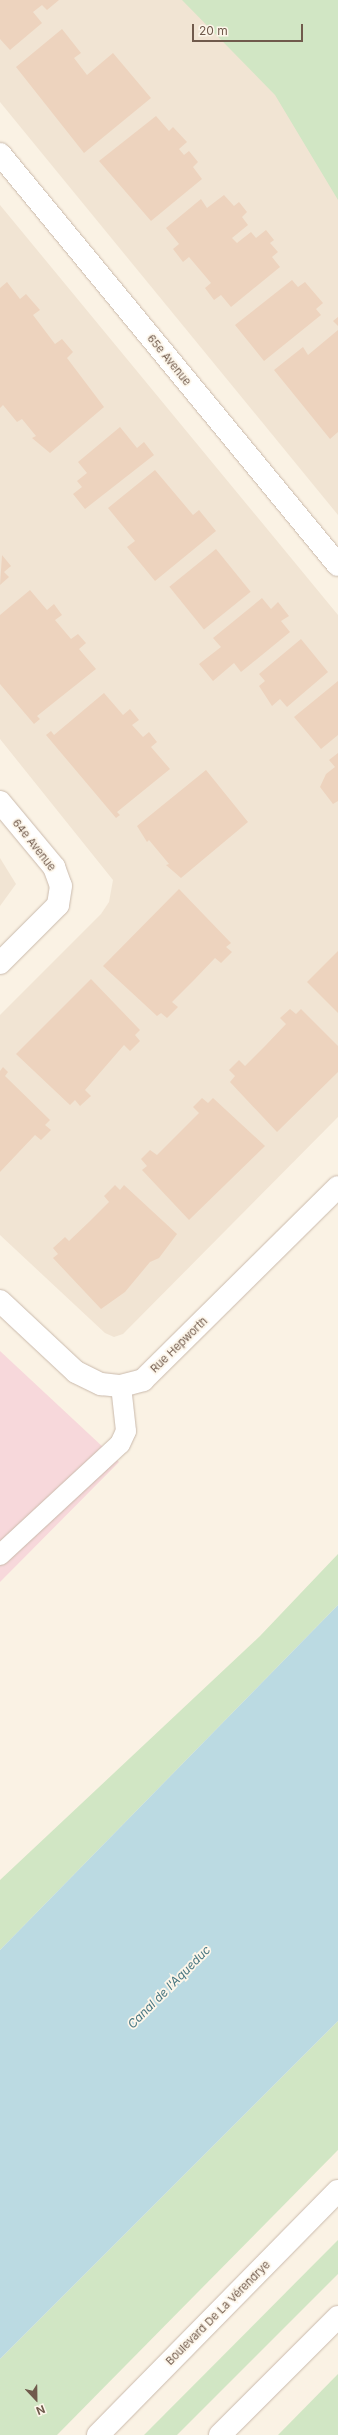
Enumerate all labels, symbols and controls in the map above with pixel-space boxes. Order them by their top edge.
scale bar [194,16,305,42]
text: 20 m [199,23,228,38]
street label: 65e Avenue [144,332,194,388]
street label: 64e Avenue [10,816,58,874]
street label: Rue Hepworth [148,1315,210,1375]
water label: Canal de l'Aqueduc [125,1943,213,2031]
street label: Boulevard De La Vérendrye [163,2258,273,2368]
north arrow [16,2379,56,2419]
text: N [34,2402,47,2418]

